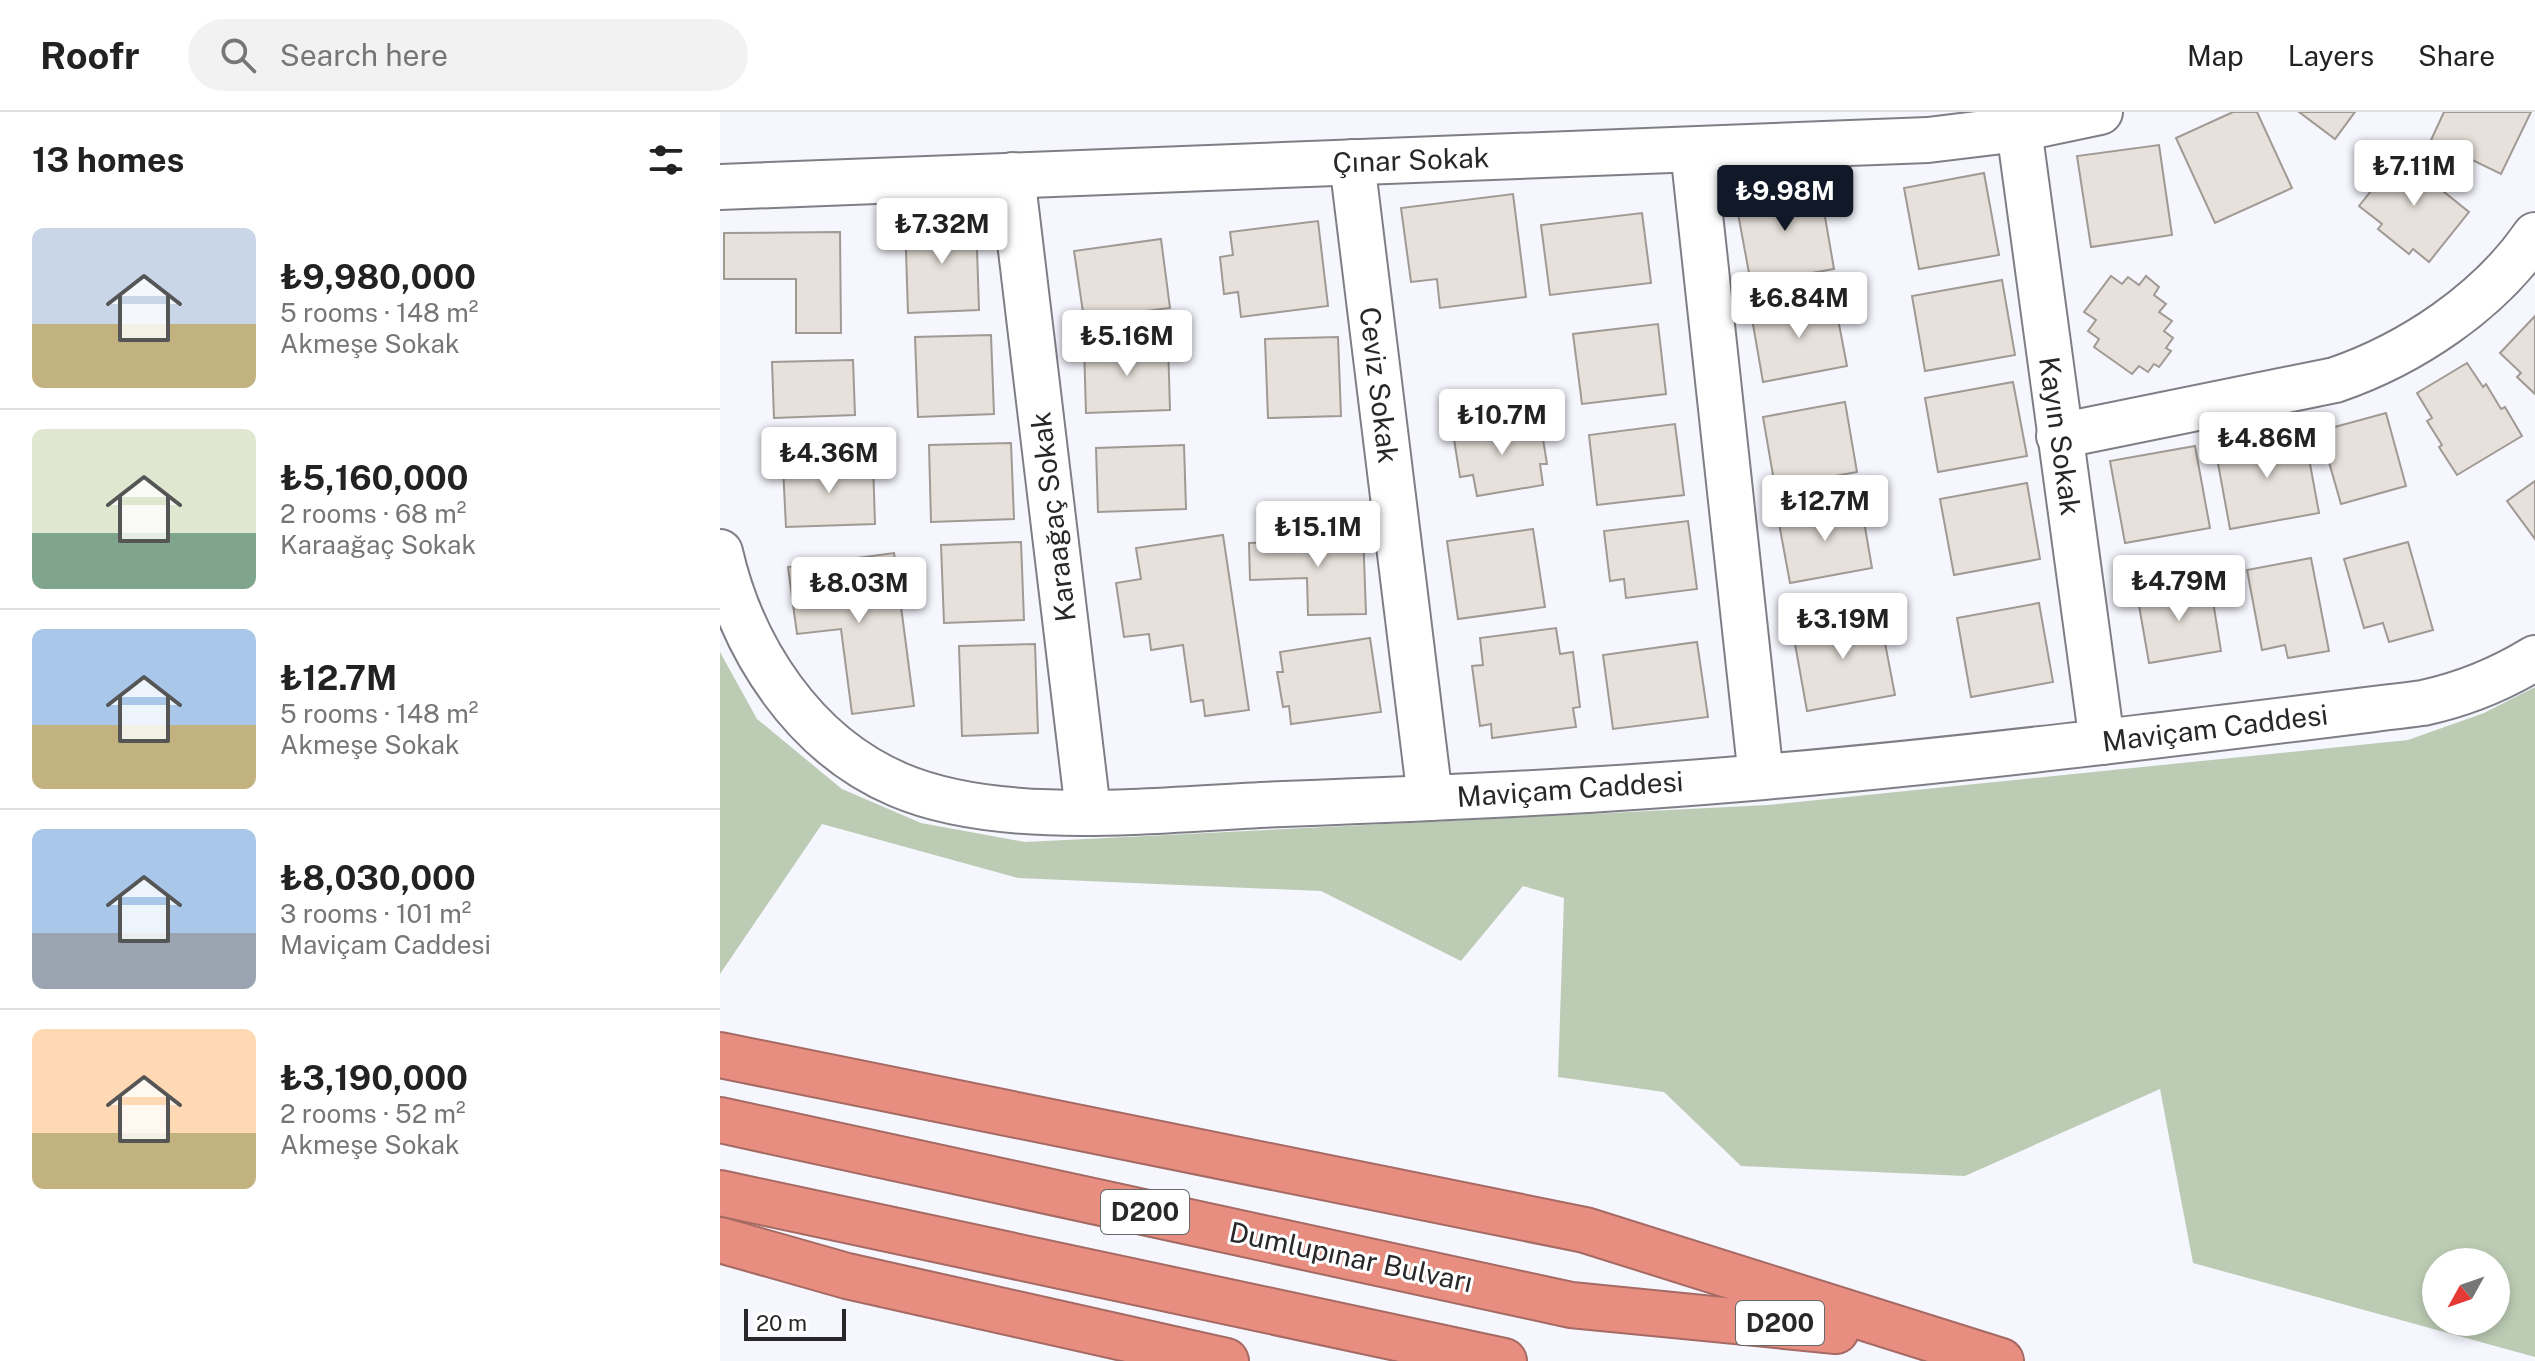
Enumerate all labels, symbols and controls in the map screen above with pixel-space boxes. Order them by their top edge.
search box [188,19,748,91]
text: Roofr [40,33,140,78]
icon: search [216,33,260,77]
text: Search here [280,37,448,73]
text: Map [2187,39,2244,72]
text: Layers [2288,39,2374,72]
text: Share [2418,39,2495,72]
icon: filters [644,138,688,182]
text: 13 homes [32,140,184,180]
street label: Çınar Sokak [1332,140,1490,179]
pin: ₺7.11M [2349,140,2479,208]
text: ₺7.11M [2372,150,2456,181]
pin: ₺9.98M [1720,165,1850,233]
text: ₺9.98M [1735,175,1835,206]
pin: ₺7.32M [877,198,1007,266]
text: ₺7.32M [894,208,990,239]
text: ₺9,980,000 [280,257,476,297]
icon: home [96,260,192,356]
pin: ₺6.84M [1734,272,1864,340]
text: ₺6.84M [1749,282,1849,313]
text: 5 rooms · 148 m² [280,297,478,328]
street label: Ceviz Sokak [1354,305,1405,465]
pin: ₺5.16M [1062,310,1192,378]
text: ₺5.16M [1080,320,1174,351]
text: Akmeşe Sokak [280,328,460,359]
street label: Kayın Sokak [2033,354,2088,517]
pin: ₺10.7M [1437,389,1567,457]
text: ₺10.7M [1457,399,1547,430]
street label: Karaağaç Sokak [1023,410,1082,624]
pin: ₺4.86M [2202,412,2332,480]
text: ₺4.86M [2217,422,2317,453]
pin: ₺4.36M [764,427,894,495]
text: ₺4.36M [779,437,879,468]
text: ₺5,160,000 [280,458,468,498]
icon: home [96,461,192,557]
pin: ₺12.7M [1760,475,1890,543]
text: ₺12.7M [1780,485,1870,516]
text: 2 rooms · 68 m² [280,498,466,529]
pin: ₺15.1M [1253,501,1383,569]
text: ₺15.1M [1274,511,1362,542]
text: Karaağaç Sokak [280,529,476,560]
pin: ₺4.79M [2114,555,2244,623]
pin: ₺8.03M [794,557,924,625]
text: ₺4.79M [2131,565,2227,596]
text: ₺8.03M [809,567,909,598]
pin: ₺3.19M [1778,593,1908,661]
text: ₺3.19M [1796,603,1890,634]
text: ₺12.7M [280,658,397,698]
icon: home [96,661,192,757]
street label: Maviçam Caddesi [2100,697,2330,758]
text: 5 rooms · 148 m² [280,698,478,729]
text: Akmeşe Sokak [280,729,460,760]
street label: Maviçam Caddesi [1456,764,1684,813]
text: ₺8,030,000 [280,858,476,898]
icon: home [96,861,192,957]
text: 3 rooms · 101 m² [280,898,471,929]
text: Maviçam Caddesi [280,929,491,960]
text: ₺3,190,000 [280,1058,468,1098]
icon: home [96,1061,192,1157]
text: 2 rooms · 52 m² [280,1098,466,1129]
text: Akmeşe Sokak [280,1129,460,1160]
road number: D200 [1101,1190,1189,1234]
street label: Dumlupınar Bulvarı [1227,1215,1476,1298]
north arrow [2422,1248,2510,1336]
map controls [2422,1248,2510,1336]
road number: D200 [1736,1301,1824,1345]
scale bar [744,1305,846,1341]
text: 20 m [756,1310,807,1336]

